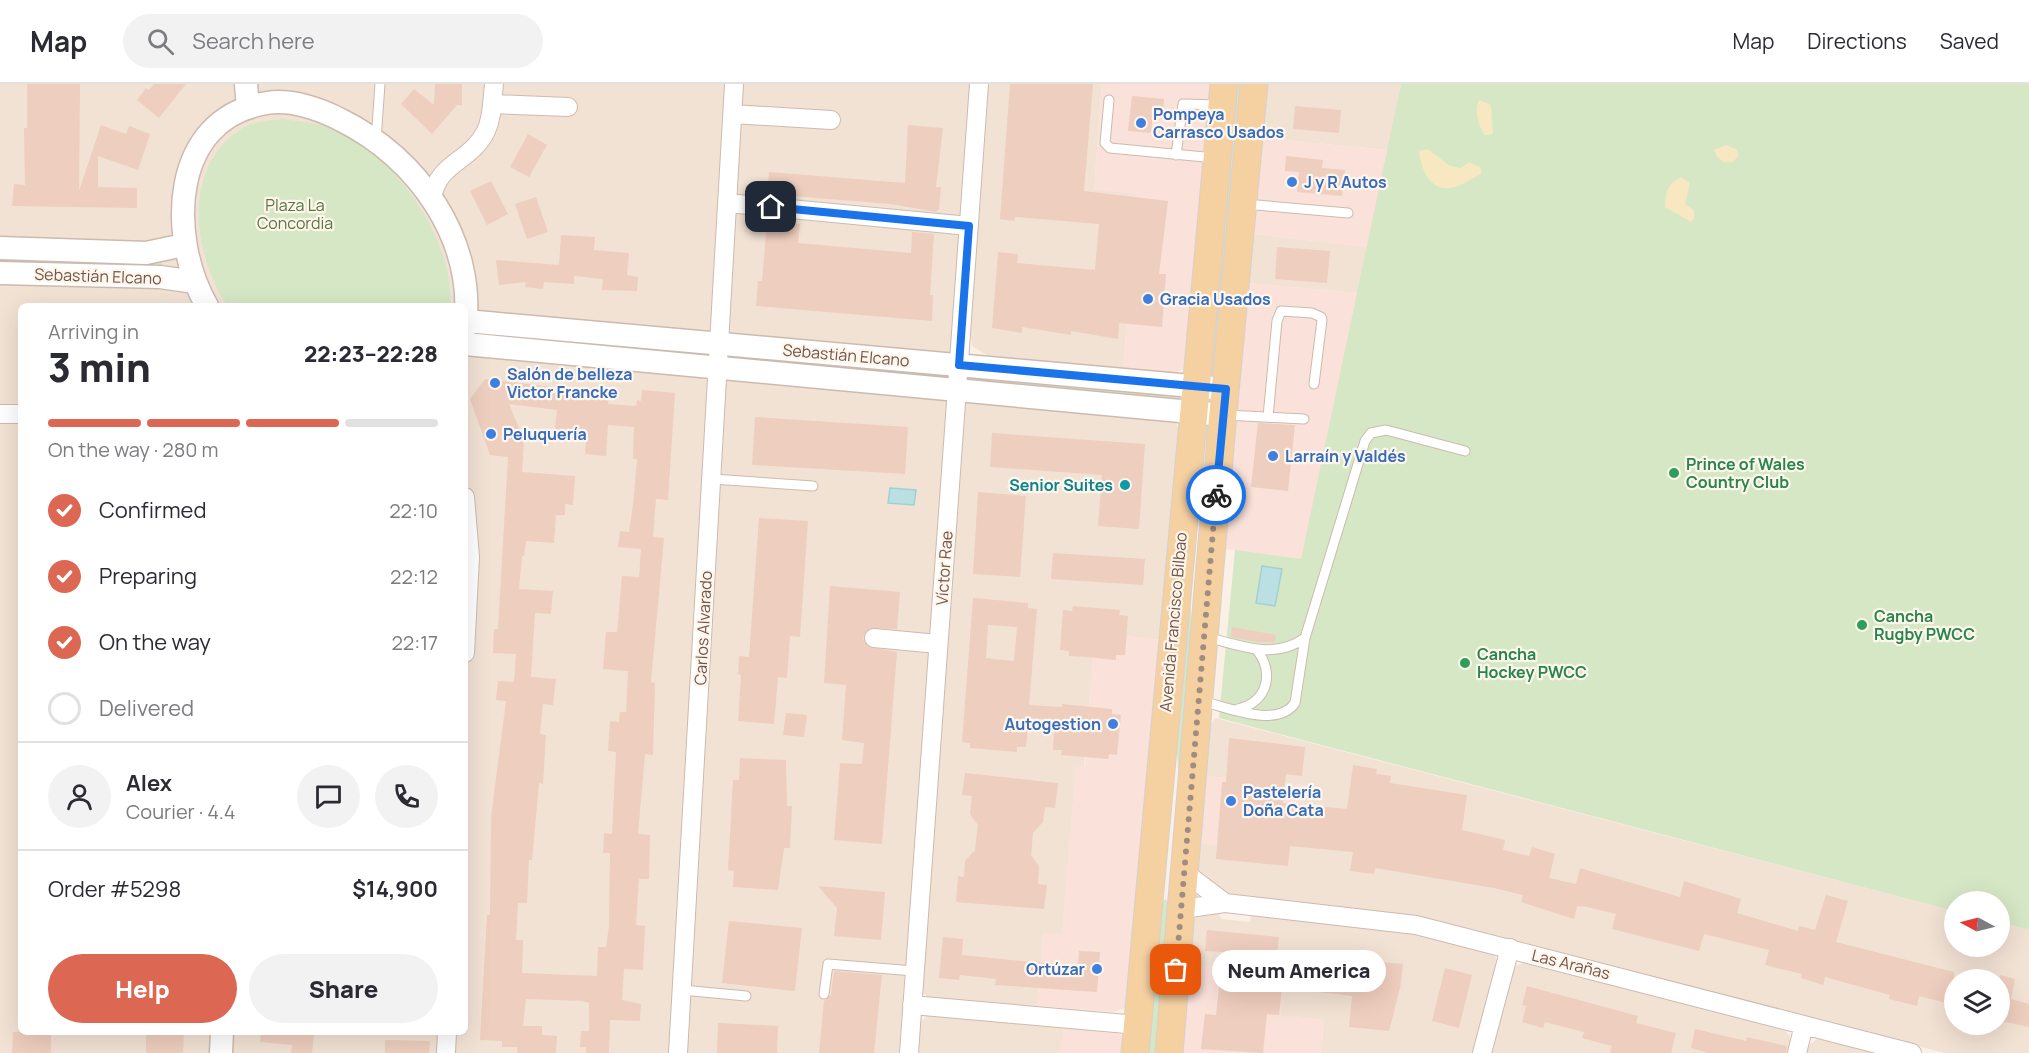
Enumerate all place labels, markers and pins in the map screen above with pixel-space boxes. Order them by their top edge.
place label: Pompeya Carrasco Usados [1153,103,1284,143]
marker: Pompeya Carrasco Usados [1134,116,1148,130]
place label: J y R Autos [1304,171,1387,193]
marker: J y R Autos [1285,175,1299,189]
pin [745,181,796,232]
place label: Gracia Usados [1160,288,1271,310]
marker: Gracia Usados [1141,292,1155,306]
place label: Salón de belleza Victor Francke [507,363,632,403]
marker: Salón de belleza Victor Francke [488,376,502,390]
place label: Peluquería [503,423,587,445]
marker: Peluquería [484,427,498,441]
place label: Larraín y Valdés [1285,445,1406,467]
marker: Larraín y Valdés [1266,449,1280,463]
place label: Prince of Wales Country Club [1686,453,1805,493]
marker: Prince of Wales Country Club [1667,466,1681,480]
place label: Senior Suites [1009,474,1113,496]
marker: Senior Suites [1118,478,1132,492]
place label: Cancha Rugby PWCC [1874,605,1975,645]
marker: Cancha Rugby PWCC [1855,618,1869,632]
place label: Cancha Hockey PWCC [1477,643,1587,683]
marker: Cancha Hockey PWCC [1458,656,1472,670]
place label: Autogestion [1004,713,1101,735]
marker: Autogestion [1106,717,1120,731]
place label: Pastelería Doña Cata [1243,781,1324,821]
marker: Pastelería Doña Cata [1224,794,1238,808]
pin [1150,944,1201,995]
callout: Neum America [1212,949,1386,991]
place label: Ortúzar [1026,958,1085,980]
marker: Ortúzar [1090,962,1104,976]

